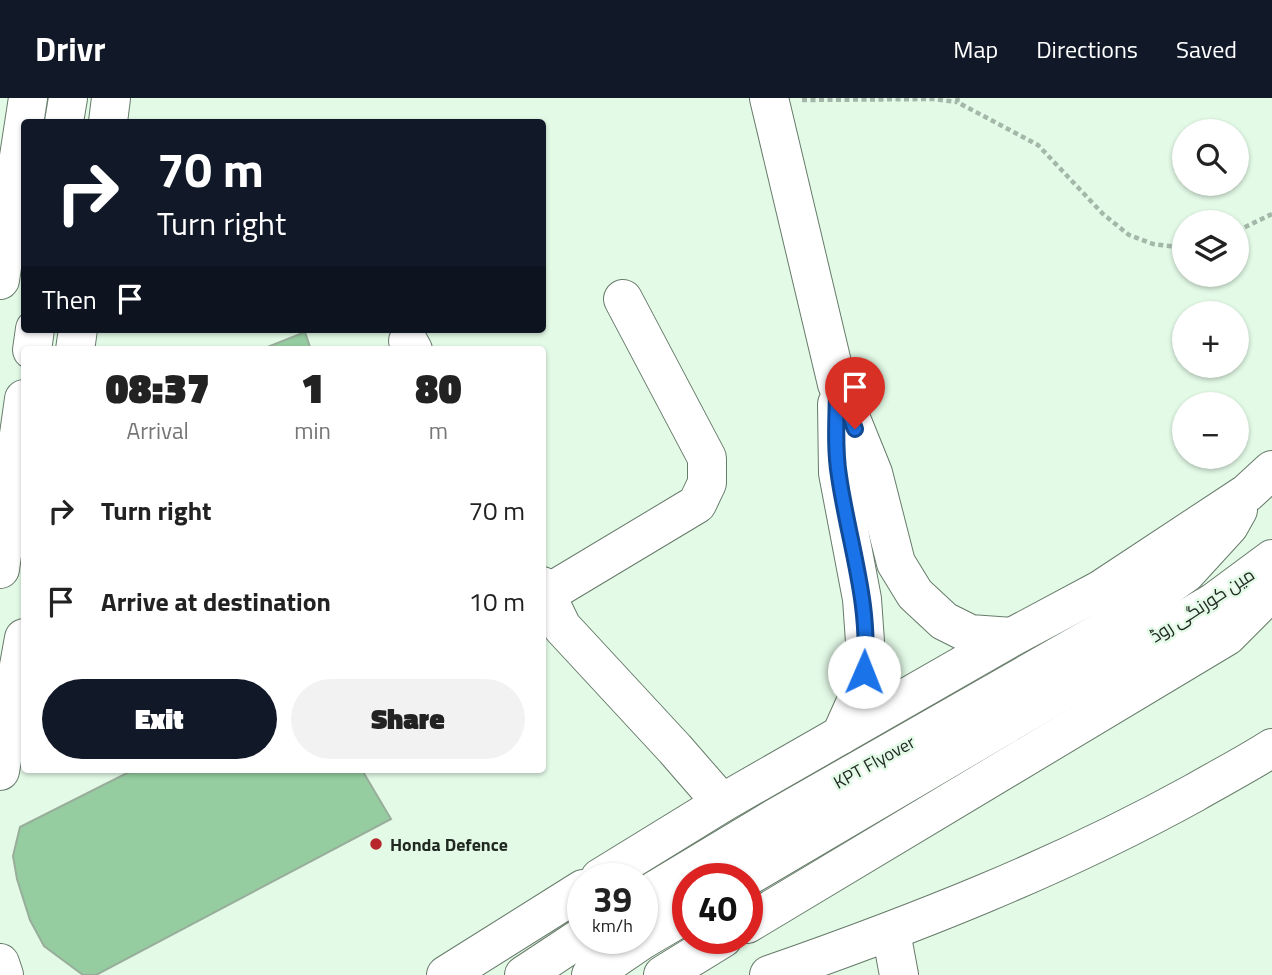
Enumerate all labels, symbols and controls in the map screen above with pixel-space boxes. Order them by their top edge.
text: Drivr [35,24,106,74]
text: Map [953,31,998,67]
text: Directions [1036,31,1138,67]
text: Saved [1176,31,1237,67]
map controls [1172,119,1249,469]
button: search [1172,119,1249,196]
text: 70 m [157,131,264,206]
icon: right [42,147,133,238]
text: Turn right [157,199,286,247]
button: layers [1172,210,1249,287]
text: Then [42,280,97,319]
icon: arrive [111,280,149,318]
button: + [1172,301,1249,378]
text: 08:37 [105,355,210,419]
text: 1 [301,355,324,419]
text: 80 [415,355,462,419]
pin [825,357,885,429]
icon: arrive [836,368,874,406]
button: − [1172,392,1249,469]
text: Arrival [126,413,189,448]
text: min [294,413,331,448]
text: m [429,413,448,448]
text: Turn right [101,491,212,530]
text: 70 m [468,491,525,530]
icon: right [42,492,80,530]
street label: مین کورنگی روڈ [1144,561,1260,649]
text: Arrive at destination [101,582,331,621]
text: 10 m [468,582,525,621]
icon: arrive [42,583,80,621]
position arrow [827,635,901,709]
button: Exit [42,679,277,759]
button: Share [291,679,525,759]
street label: KPT Flyover [828,728,920,796]
place label: Honda Defence [390,831,508,858]
marker: Honda Defence [368,836,384,852]
speed limit sign: 40 [672,863,763,954]
text: 39 [593,872,632,926]
text: km/h [592,912,633,939]

